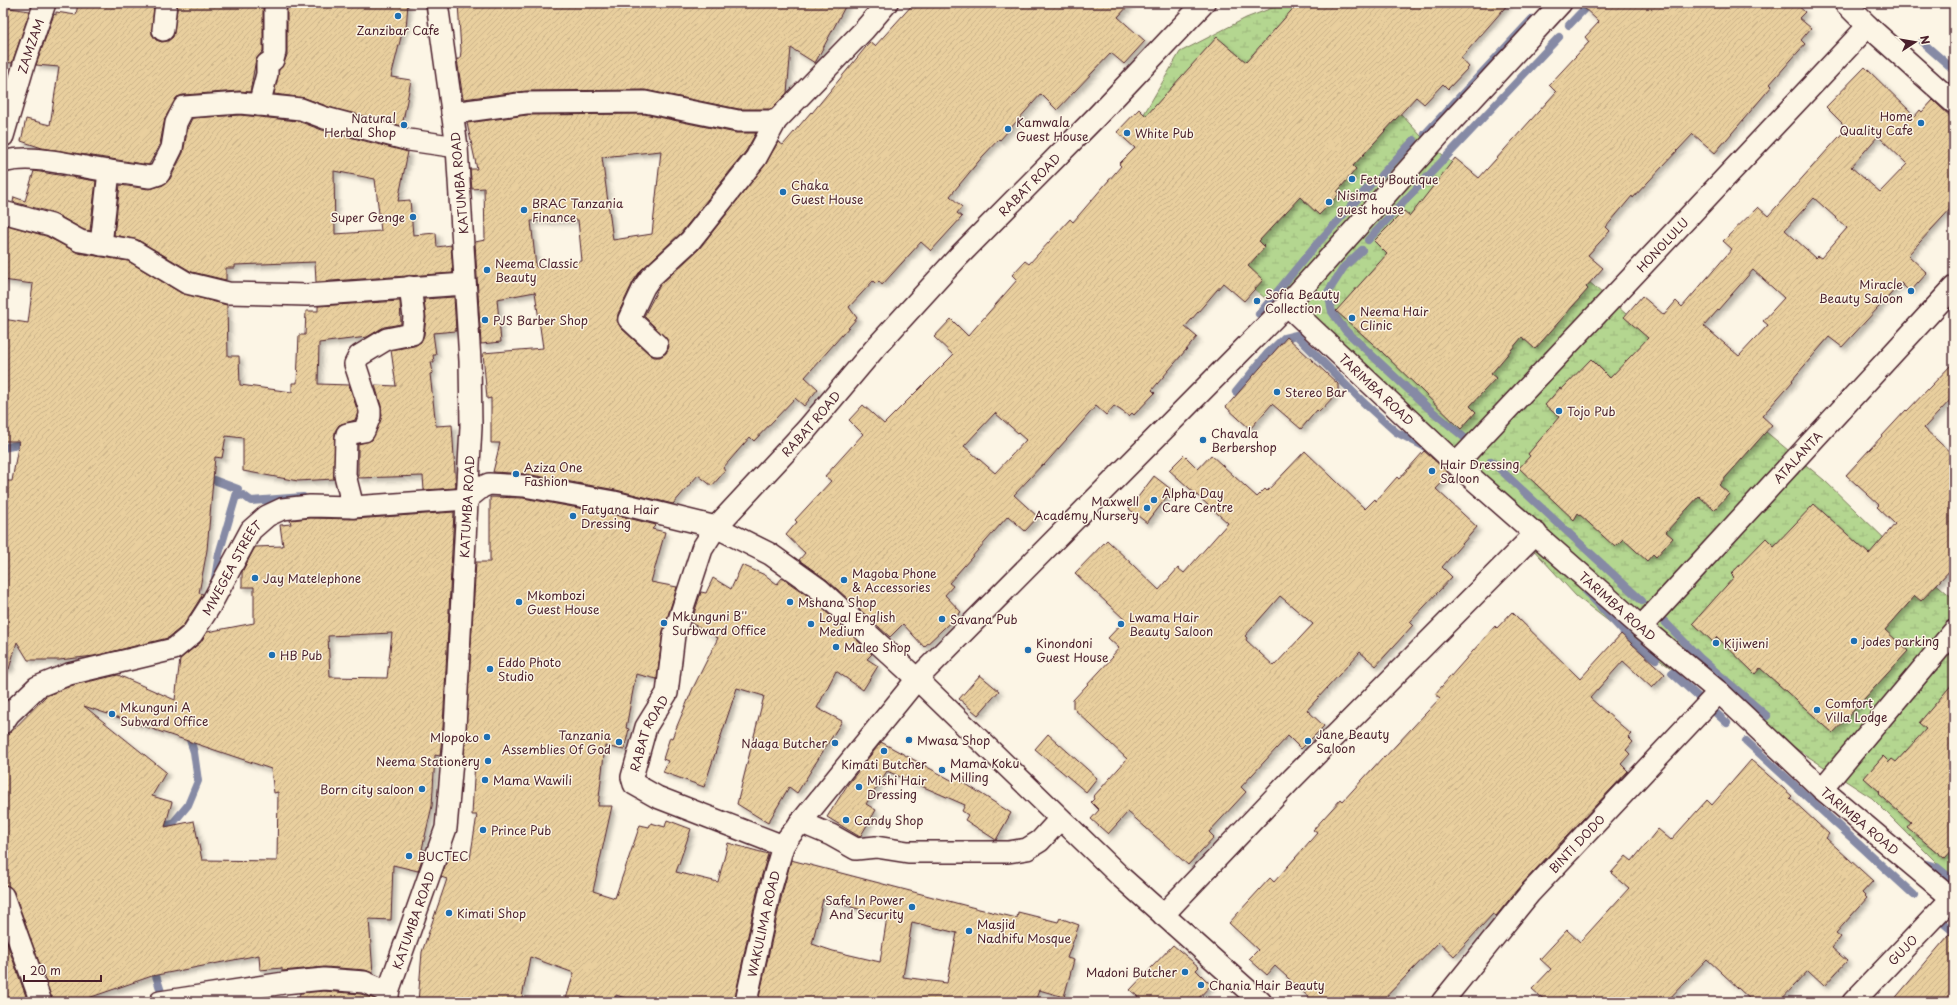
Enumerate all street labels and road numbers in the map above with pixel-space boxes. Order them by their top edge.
street label: ZAMZAM [13,16,48,76]
street label: KATUMBA ROAD [446,131,472,235]
street label: RABAT ROAD [994,149,1065,220]
street label: HONOLULU [1632,214,1692,276]
street label: TARIMBA ROAD [1335,349,1418,429]
street label: RABAT ROAD [777,387,844,460]
street label: ATALANTA [1769,427,1826,487]
street label: KATUMBA ROAD [455,455,478,558]
street label: MWEGEA STREET [197,515,266,619]
street label: TARIMBA ROAD [1575,567,1660,645]
street label: RABAT ROAD [625,691,673,774]
street label: TARIMBA ROAD [1817,783,1903,859]
street label: BINTI DODO [1544,810,1609,877]
street label: WAKULIMA ROAD [743,868,784,979]
street label: KATUMBA ROAD [388,869,439,972]
street label: GUJO [1884,931,1922,969]

